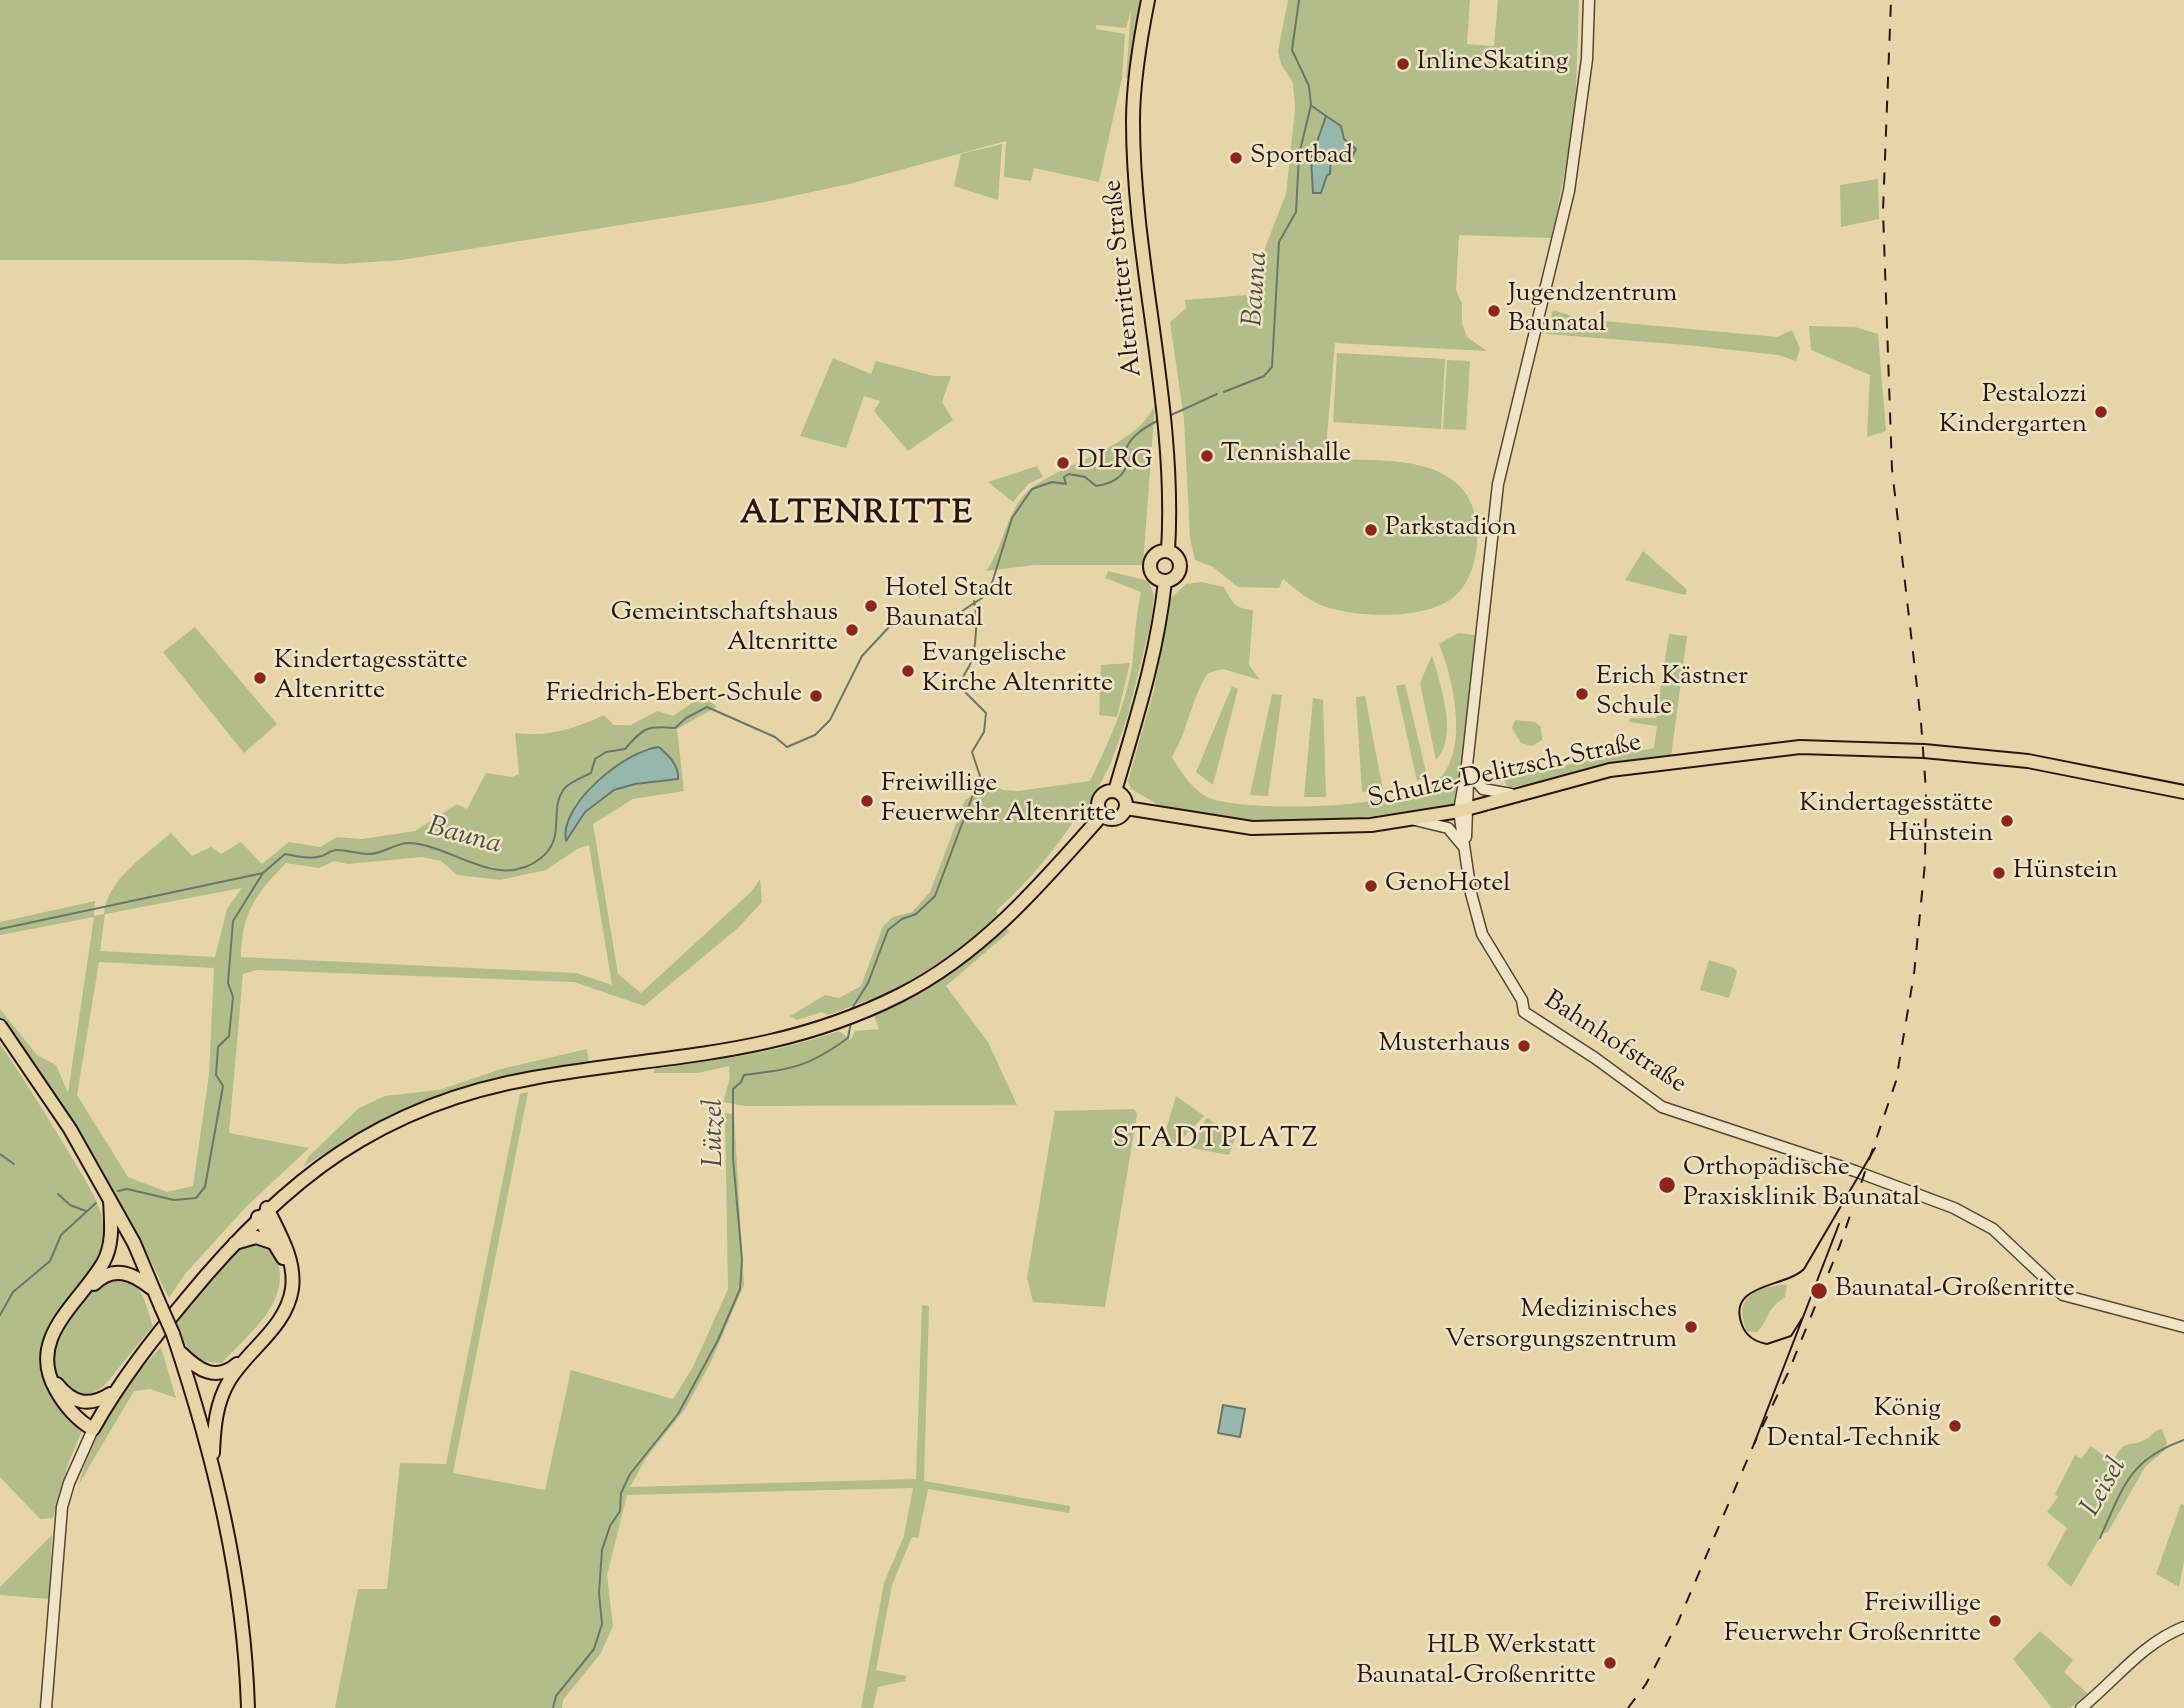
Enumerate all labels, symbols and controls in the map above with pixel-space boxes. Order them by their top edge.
place label: InlineSkating [1417,48,1568,80]
marker: InlineSkating [1395,56,1411,72]
place label: Sportbad [1250,142,1353,174]
marker: Sportbad [1228,150,1244,166]
street label: Altenritter Straße [1099,178,1151,378]
water label: Bauna [1239,250,1277,328]
place label: Jugendzentrum Baunatal [1508,280,1677,342]
marker: Jugendzentrum Baunatal [1486,303,1502,319]
place label: Pestalozzi Kindergarten [1939,381,2087,442]
marker: Pestalozzi Kindergarten [2093,404,2109,420]
place label: Tennishalle [1221,440,1351,472]
place label: DLRG [1077,447,1152,479]
marker: Tennishalle [1199,448,1215,464]
marker: DLRG [1055,455,1071,471]
district label: ALTENRITTE [741,496,973,536]
place label: Parkstadion [1385,514,1517,546]
marker: Parkstadion [1363,522,1379,538]
place label: Hotel Stadt Baunatal [885,575,1013,636]
marker: Hotel Stadt Baunatal [863,598,879,614]
place label: Gemeintschaftshaus Altenritte [611,599,838,660]
marker: Gemeintschaftshaus Altenritte [844,622,860,638]
place label: Evangelische Kirche Altenritte [922,640,1113,702]
place label: Kindertagesstätte Altenritte [274,647,468,708]
marker: Evangelische Kirche Altenritte [900,663,916,679]
place label: Erich Kästner Schule [1596,663,1748,724]
marker: Kindertagesstätte Altenritte [252,670,268,686]
place label: Friedrich-Ebert-Schule [546,680,802,712]
marker: Erich Kästner Schule [1574,686,1590,702]
marker: Friedrich-Ebert-Schule [808,688,824,704]
street label: Schulze-Delitzsch-Straße [1366,729,1644,817]
place label: Freiwillige Feuerwehr Altenritte [881,770,1116,832]
place label: Kindertagesstätte Hünstein [1799,790,1993,852]
marker: Freiwillige Feuerwehr Altenritte [859,793,875,809]
water label: Bauna [423,812,505,864]
marker: Kindertagesstätte Hünstein [1999,813,2015,829]
place label: Hünstein [2013,857,2118,889]
marker: Hünstein [1991,865,2007,881]
place label: GenoHotel [1385,870,1511,902]
marker: GenoHotel [1363,878,1379,894]
street label: Bahnhofstraße [1537,986,1691,1102]
place label: Musterhaus [1379,1030,1510,1062]
marker: Musterhaus [1516,1038,1532,1054]
water label: Lützel [699,1099,733,1167]
district label: STADTPLATZ [1114,1124,1318,1158]
place label: Orthopädische Praxisklinik Baunatal [1683,1154,1920,1216]
marker: Orthopädische Praxisklinik Baunatal [1657,1175,1677,1195]
place label: Baunatal-Großenritte [1835,1275,2075,1307]
marker: Baunatal-Großenritte [1809,1281,1829,1301]
place label: Medizinisches Versorgungszentrum [1445,1296,1677,1358]
marker: Medizinisches Versorgungszentrum [1683,1319,1699,1335]
place label: König Dental-Technik [1767,1395,1941,1456]
marker: König Dental-Technik [1947,1418,1963,1434]
water label: Leisel [2076,1453,2136,1523]
place label: Freiwillige Feuerwehr Großenritte [1724,1590,1981,1652]
marker: Freiwillige Feuerwehr Großenritte [1987,1613,2003,1629]
place label: HLB Werkstatt Baunatal-Großenritte [1356,1632,1596,1694]
marker: HLB Werkstatt Baunatal-Großenritte [1602,1655,1618,1671]

